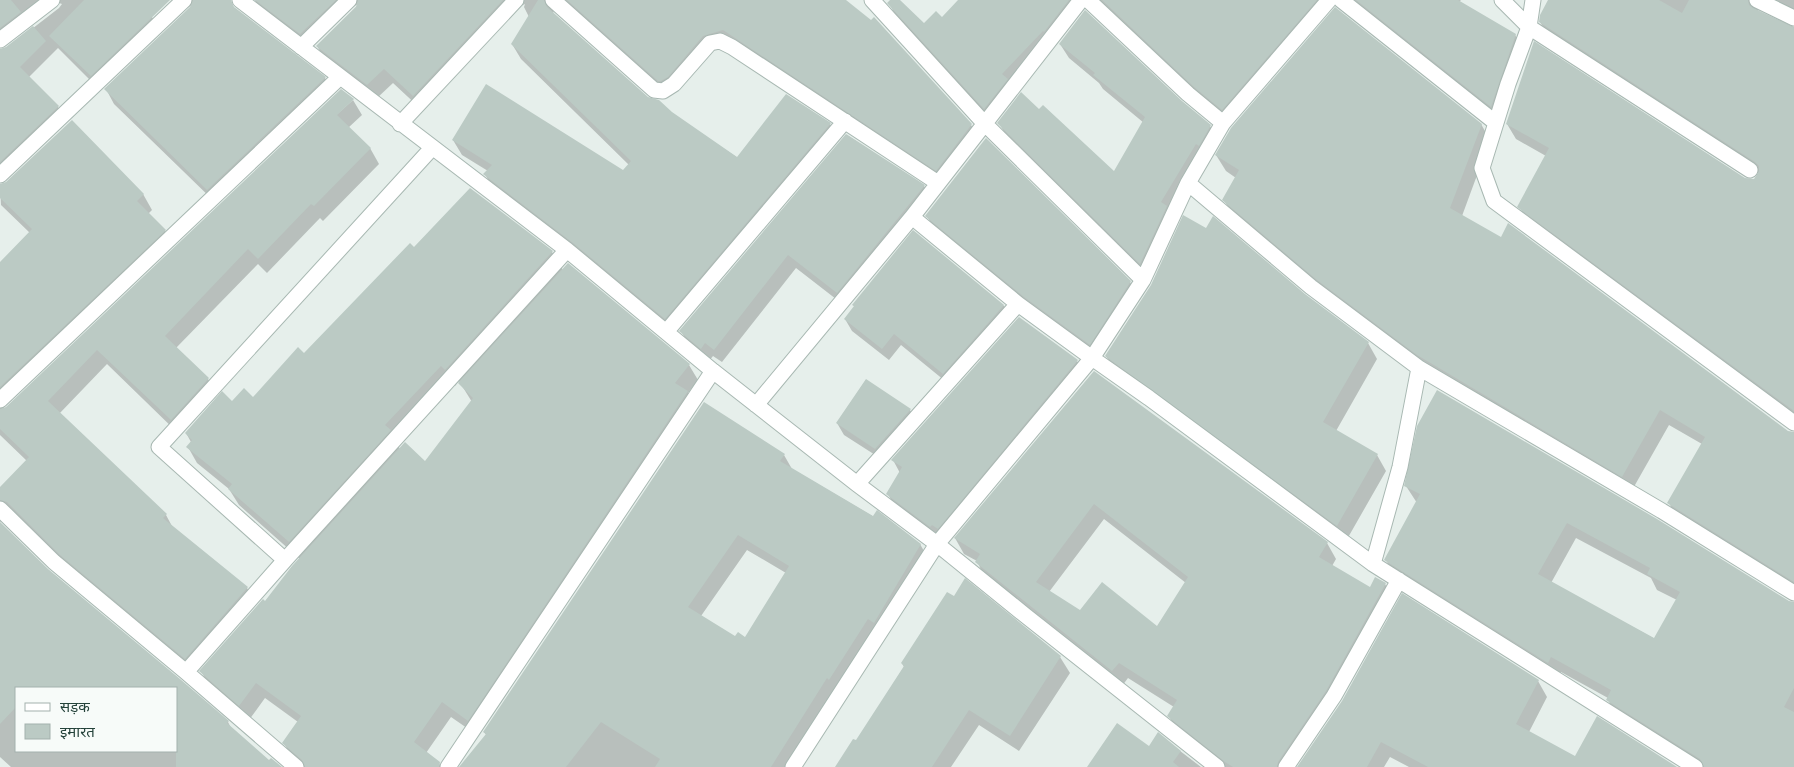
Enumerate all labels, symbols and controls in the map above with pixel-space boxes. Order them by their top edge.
legend [15,687,178,752]
text: सड़क [60,697,90,717]
text: इमारत [60,722,95,742]

